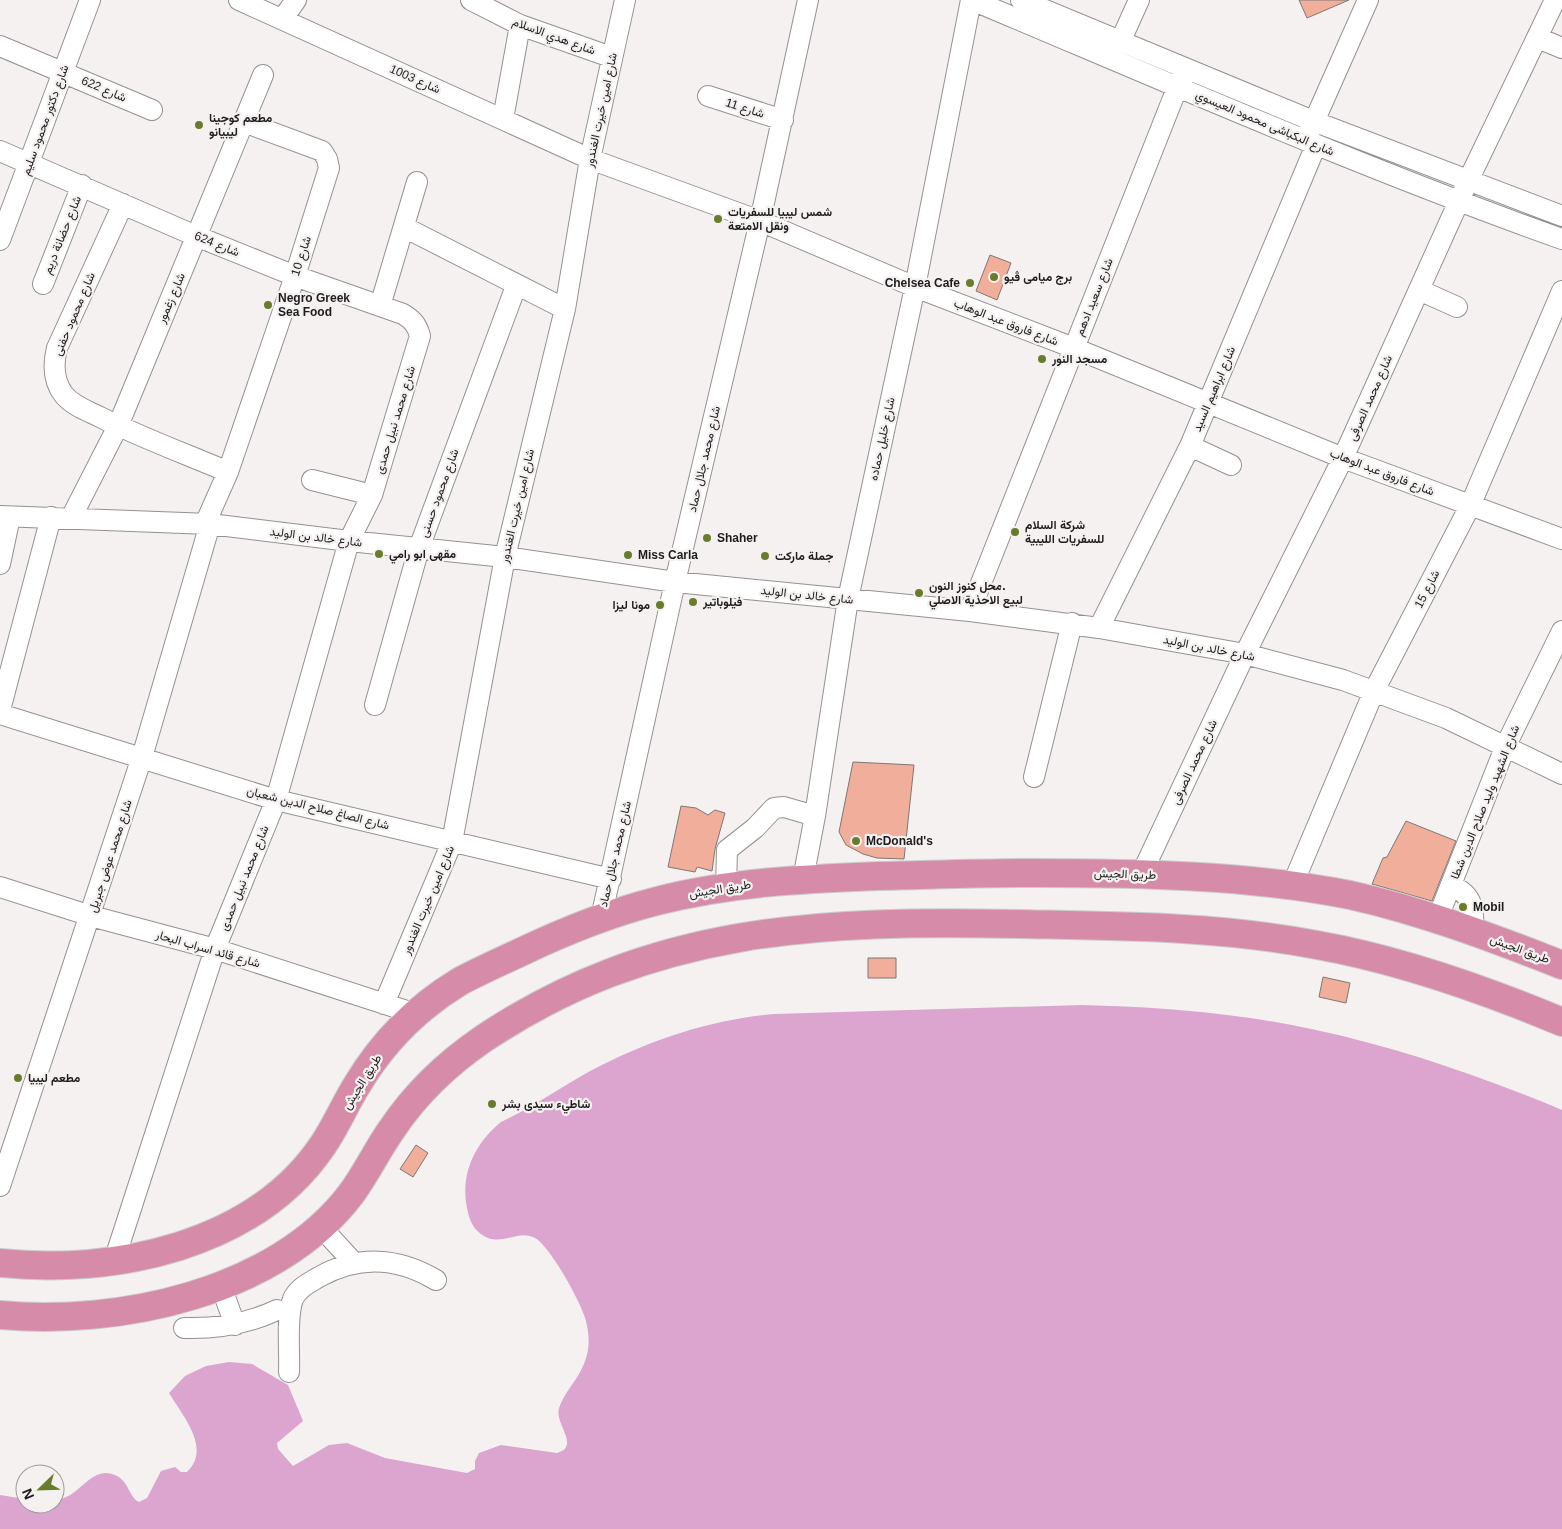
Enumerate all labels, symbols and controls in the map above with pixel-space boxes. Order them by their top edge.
street label: شارع هدي الاسلام [510,14,597,60]
street label: شارع امين خيرت الغندور [582,51,622,170]
street label: شارع 1003 [387,62,443,98]
street label: شارع دكتور محمود سليم [18,63,73,178]
street label: شارع 622 [79,73,129,107]
street label: شارع البكباشى محمود العيسوي [1192,87,1336,161]
street label: شارع 11 [723,95,766,123]
place label: مطعم كوجينا ليبيانو [209,111,273,140]
marker: مطعم كوجينا ليبيانو [193,119,205,131]
street label: شارع حضانة دريم [40,194,86,277]
place label: شمس ليبيا للسفريات ونقل الامتعة [728,205,832,234]
marker: شمس ليبيا للسفريات ونقل الامتعة [712,213,724,225]
street label: شارع 624 [192,229,242,261]
street label: شارع 10 [288,234,316,278]
street label: شارع سعيد ادهم [1072,256,1118,339]
street label: شارع محمود حفنى [50,270,100,359]
place label: برج ميامى ڤيو [1004,270,1073,285]
street label: شارع زغمور [154,271,190,327]
marker: برج ميامى ڤيو [988,271,1000,283]
place label: Chelsea Cafe [885,276,960,290]
marker: Chelsea Cafe [964,277,976,289]
place label: Negro Greek Sea Food [278,291,350,319]
street label: شارع فاروق عبد الوهاب [951,296,1060,350]
marker: Negro Greek Sea Food [262,299,274,311]
street label: شارع ابراهيم السيد [1190,344,1240,434]
place label: مسجد النور [1051,352,1108,367]
marker: مسجد النور [1036,353,1048,365]
street label: شارع محمد الصرفى [1345,353,1397,444]
street label: شارع محمد نبيل حمدى [372,364,420,476]
street label: شارع خليل حماده [866,396,900,482]
street label: شارع محمد جلال حماد [685,404,725,514]
street label: شارع فاروق عبد الوهاب [1327,446,1436,500]
street label: شارع محمود حسنى [416,447,463,540]
street label: شارع امين خيرت الغندور [497,448,539,566]
place label: شركة السلام للسفريات الليبية [1025,518,1104,547]
street label: شارع خالد بن الوليد [269,524,363,552]
marker: شركة السلام للسفريات الليبية [1009,526,1021,538]
place label: Shaher [717,531,758,545]
marker: Shaher [701,532,713,544]
place label: مقهى ابو رامي [389,547,456,564]
marker: مقهى ابو رامي [373,548,385,560]
place label: Miss Carla [638,548,698,562]
marker: Miss Carla [622,549,634,561]
place label: جملة ماركت [775,549,833,564]
marker: جملة ماركت [759,550,771,562]
street label: شارع 15 [1411,568,1444,611]
place label: محل كنوز النون. لبيع الاحذية الاصلي [929,579,1023,610]
street label: شارع خالد بن الوليد [760,583,854,609]
marker: محل كنوز النون. لبيع الاحذية الاصلي [913,587,925,599]
place label: فيلوباتير [702,595,743,610]
marker: فيلوباتير [687,596,699,608]
place label: مونا ليزا [612,598,650,613]
marker: مونا ليزا [654,599,666,611]
street label: شارع خالد بن الوليد [1162,632,1256,666]
street label: شارع محمد الصرفى [1168,717,1222,808]
street label: شارع الشهيد وليد صلاح الدين شطا [1448,723,1524,882]
street label: شارع الصاغ صلاح الدين شعبان [245,783,391,834]
street label: شارع محمد عوض جبريل [85,798,137,915]
street label: شارع محمد جلال حماد [596,799,636,909]
street label: شارع محمد نبيل حمدى [217,823,273,933]
place label: McDonald's [866,834,933,848]
marker: McDonald's [850,835,862,847]
street label: شارع امين خيرت الغندور [398,844,459,958]
street label: طريق الجيش [1094,866,1157,883]
street label: طريق الجيش [688,877,752,902]
place label: Mobil [1473,900,1504,914]
marker: Mobil [1457,901,1469,913]
street label: شارع قائد اسراب البحار [153,927,262,973]
street label: طريق الجيش [1488,932,1552,967]
street label: طريق الجيش [340,1052,385,1113]
place label: مطعم ليبيا [28,1071,81,1086]
marker: مطعم ليبيا [12,1072,24,1084]
place label: شاطيء سيدى بشر [501,1097,591,1114]
marker: شاطيء سيدى بشر [486,1098,498,1110]
north arrow [15,1464,65,1514]
text: N [19,1486,37,1502]

